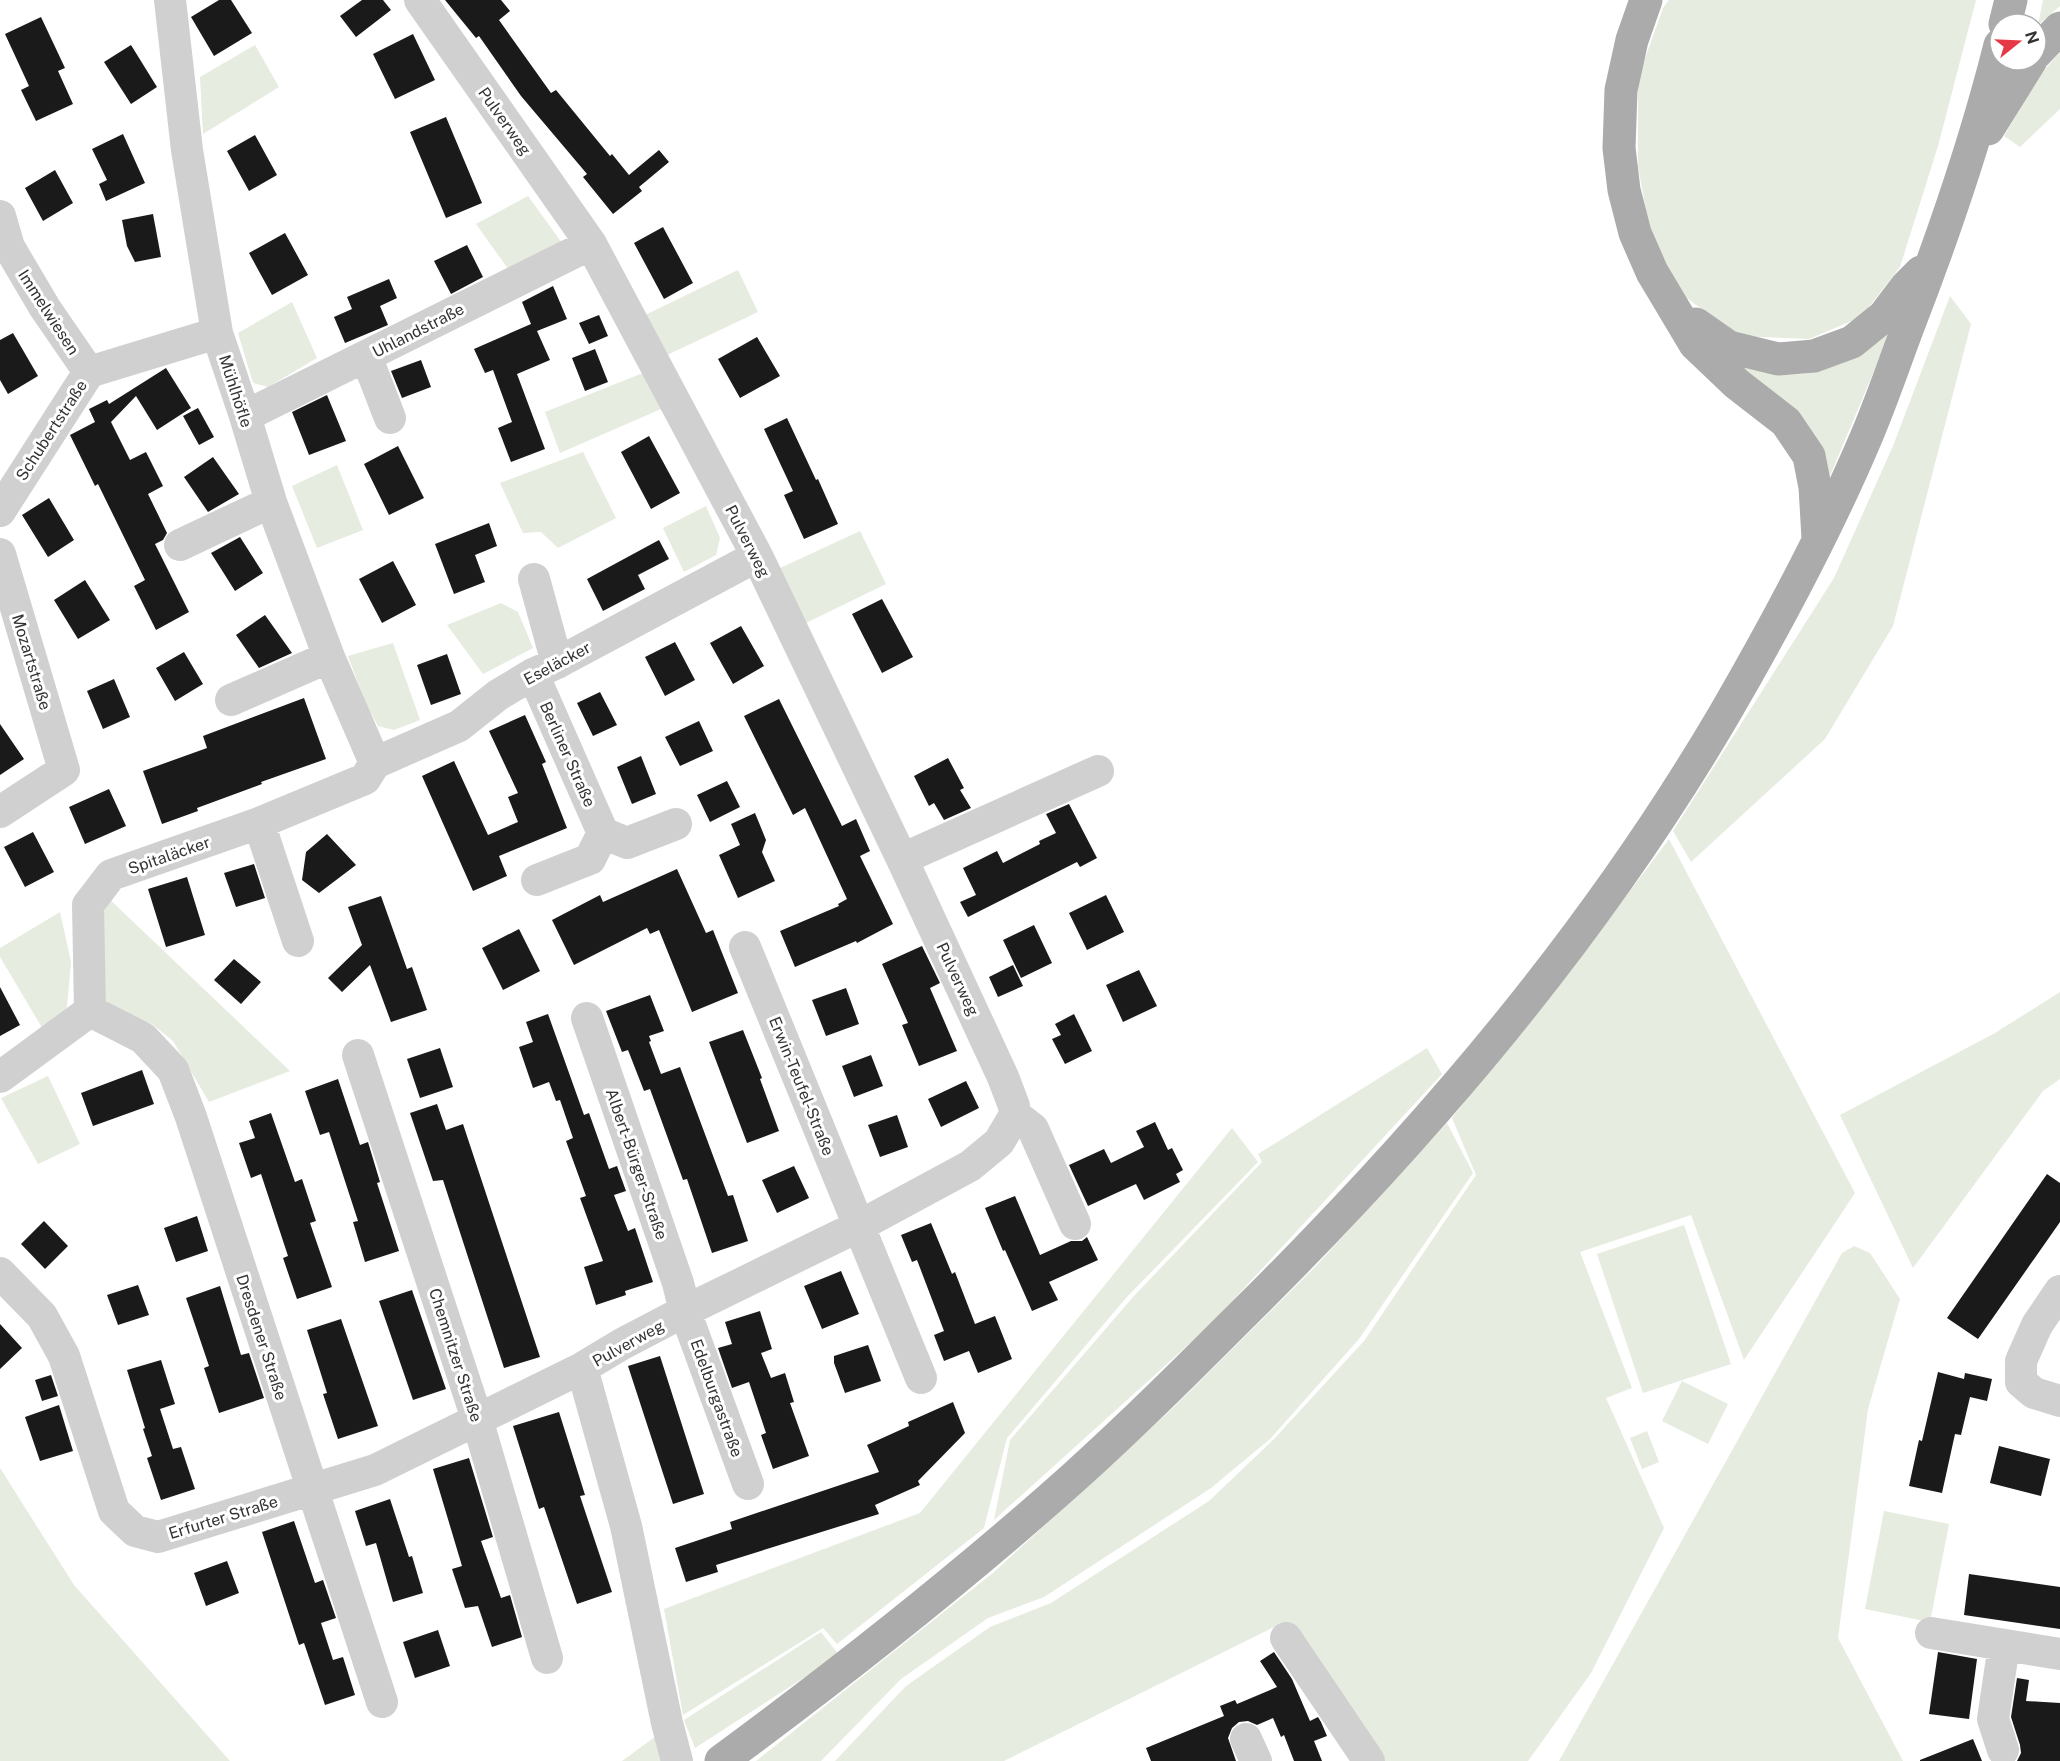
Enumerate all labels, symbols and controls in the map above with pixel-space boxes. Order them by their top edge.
north arrow [1988,12,2048,72]
text: N [2021,29,2043,46]
street label: Pulverweg [474,84,535,159]
street label: Immelwiesen [14,266,83,358]
street label: Uhlandstraße [369,299,467,362]
street label: Mühlhöfle [215,352,256,430]
street label: Schubertstraße [12,376,91,484]
street label: Pulverweg [721,502,774,581]
street label: Mozartstraße [8,612,55,712]
street label: Eseläcker [521,638,594,689]
street label: Berliner Straße [536,699,599,810]
street label: Spitaläcker [126,833,213,878]
street label: Pulverweg [932,939,983,1019]
street label: Erwin-Teufel-Straße [765,1014,838,1158]
street label: Albert-Bürger-Straße [602,1086,671,1242]
street label: Dresdener Straße [232,1272,291,1403]
street label: Chemnitzer Straße [425,1286,486,1424]
street label: Pulverweg [589,1316,667,1371]
street label: Edelburgastraße [686,1337,747,1460]
street label: Erfurter Straße [166,1492,280,1543]

